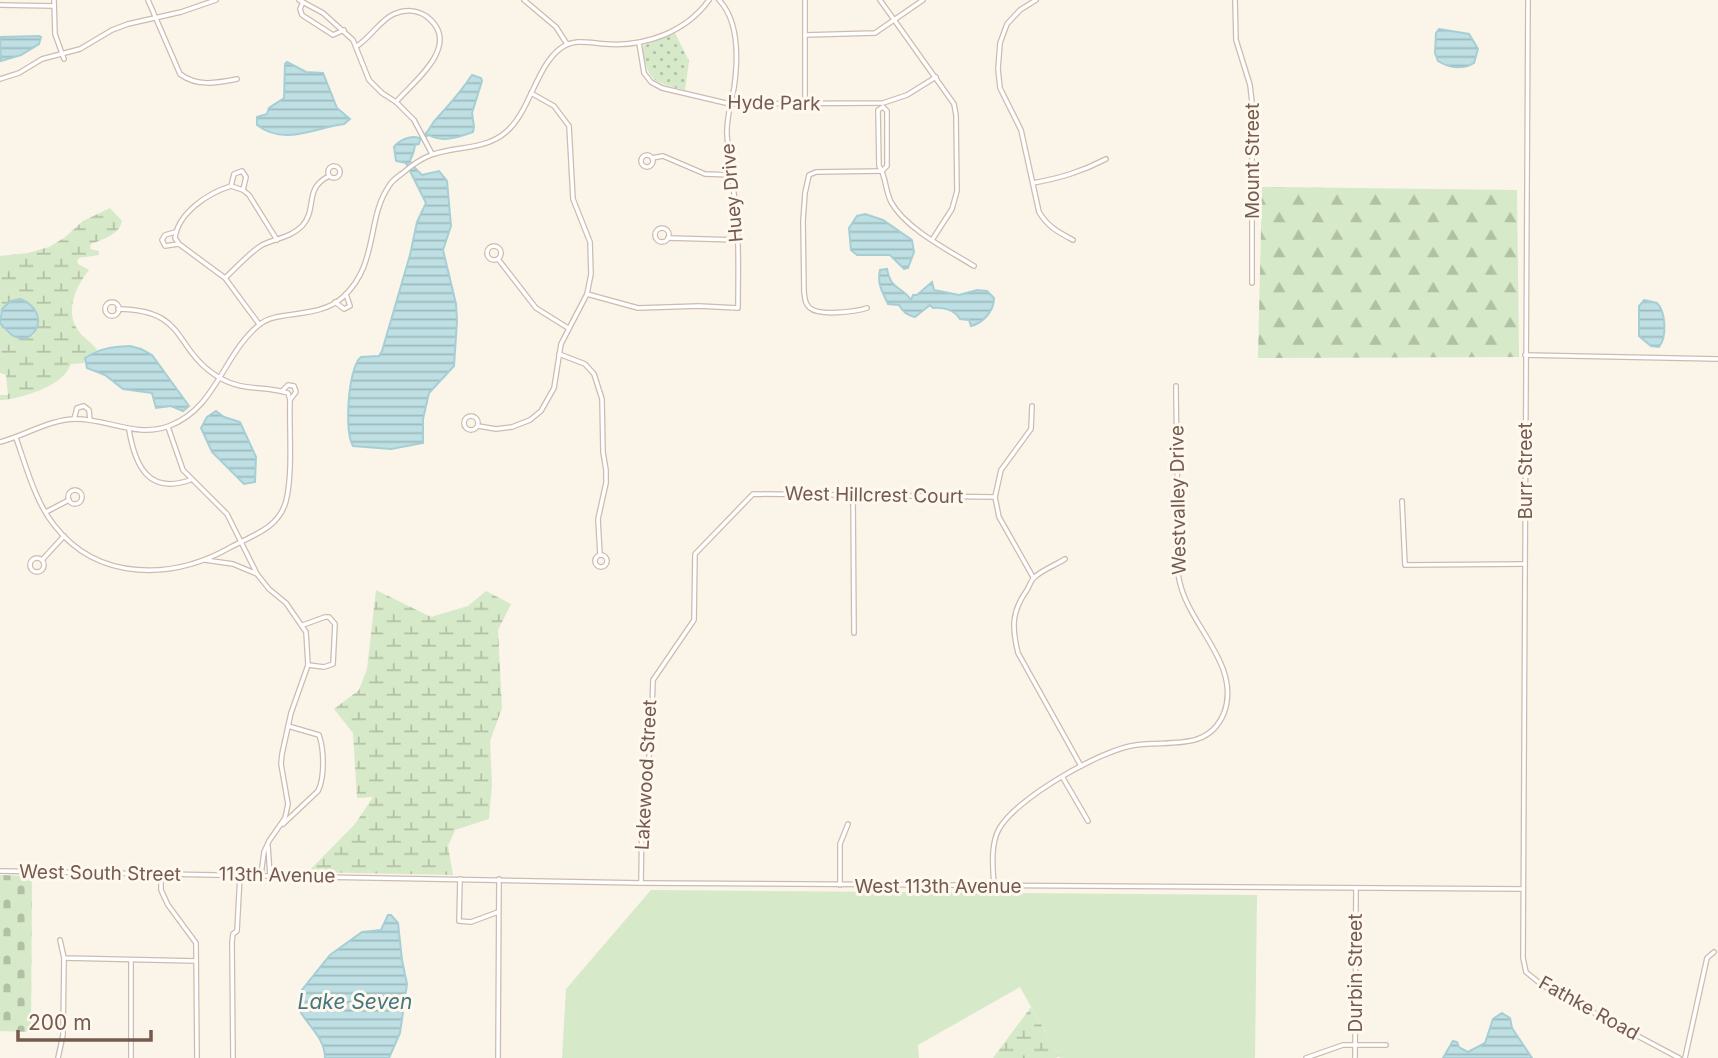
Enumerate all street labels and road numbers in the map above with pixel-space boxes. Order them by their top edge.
street label: Hyde Park [727,91,821,115]
street label: Mount Street [1241,103,1264,219]
street label: Huey Drive [716,143,748,243]
street label: Burr Street [1514,422,1537,520]
street label: Westvalley Drive [1165,425,1191,575]
street label: West Hillcrest Court [784,482,964,508]
street label: Lakewood Street [631,699,661,851]
street label: West South Street [19,860,181,886]
street label: 113th Avenue [218,862,336,888]
street label: West 113th Avenue [854,875,1022,898]
street label: Durbin Street [1344,914,1367,1032]
street label: Fathke Road [1535,971,1643,1045]

